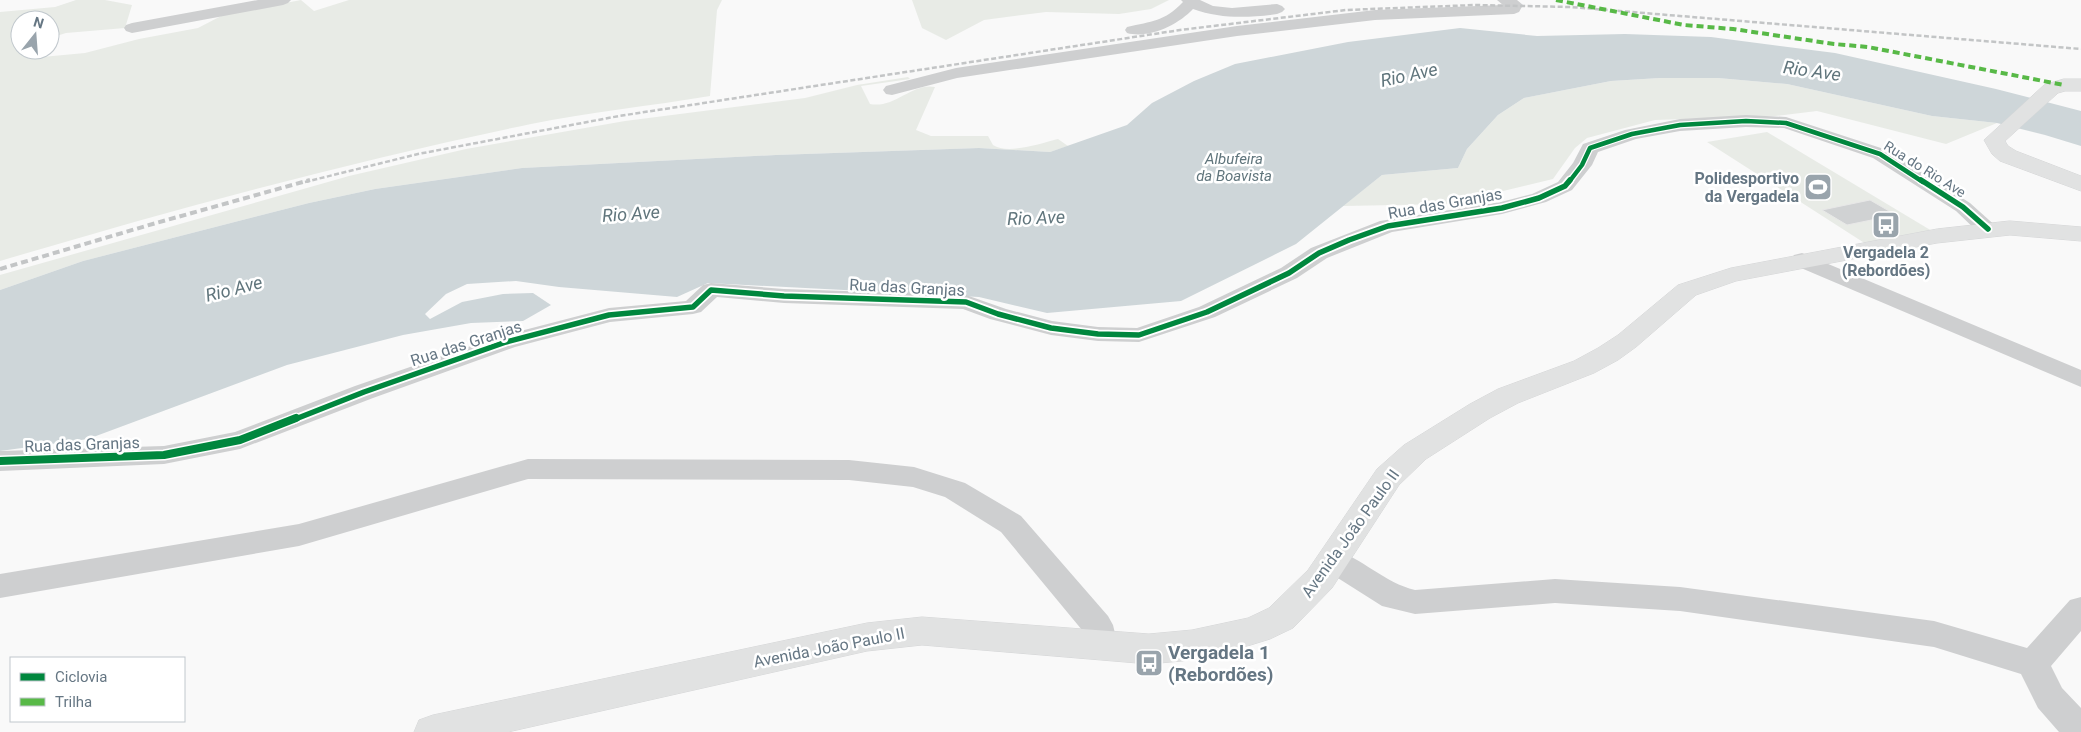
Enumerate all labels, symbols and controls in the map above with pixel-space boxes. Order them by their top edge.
north arrow [10,10,60,60]
text: N [32,13,46,32]
water label: Rio Ave [1782,56,1842,85]
water label: Rio Ave [1378,58,1439,91]
street label: Rua do Rio Ave [1881,138,1969,200]
water label: Albufeira da Boavista [1196,150,1272,185]
place label: Polidesportivo da Vergadela [1694,169,1799,206]
sports icon: Polidesportivo da Vergadela [1803,172,1833,202]
street label: Rua das Granjas [1386,184,1504,223]
water label: Rio Ave [601,201,661,226]
water label: Rio Ave [1007,206,1065,229]
bus stop icon: Vergadela 2 (Rebordões) [1871,210,1901,240]
place label: Vergadela 2 (Rebordões) [1842,243,1930,280]
water label: Rio Ave [203,271,265,306]
street label: Rua das Granjas [849,275,965,300]
street label: Rua das Granjas [408,317,524,370]
street label: Rua das Granjas [24,433,140,456]
street label: Avenida João Paulo II [1298,466,1403,601]
street label: Avenida João Paulo II [752,624,906,671]
place label: Vergadela 1 (Rebordões) [1168,641,1273,686]
bus stop icon: Vergadela 1 (Rebordões) [1134,648,1164,678]
legend [10,657,185,722]
text: Ciclovia [55,668,107,686]
text: Trilha [55,693,92,711]

